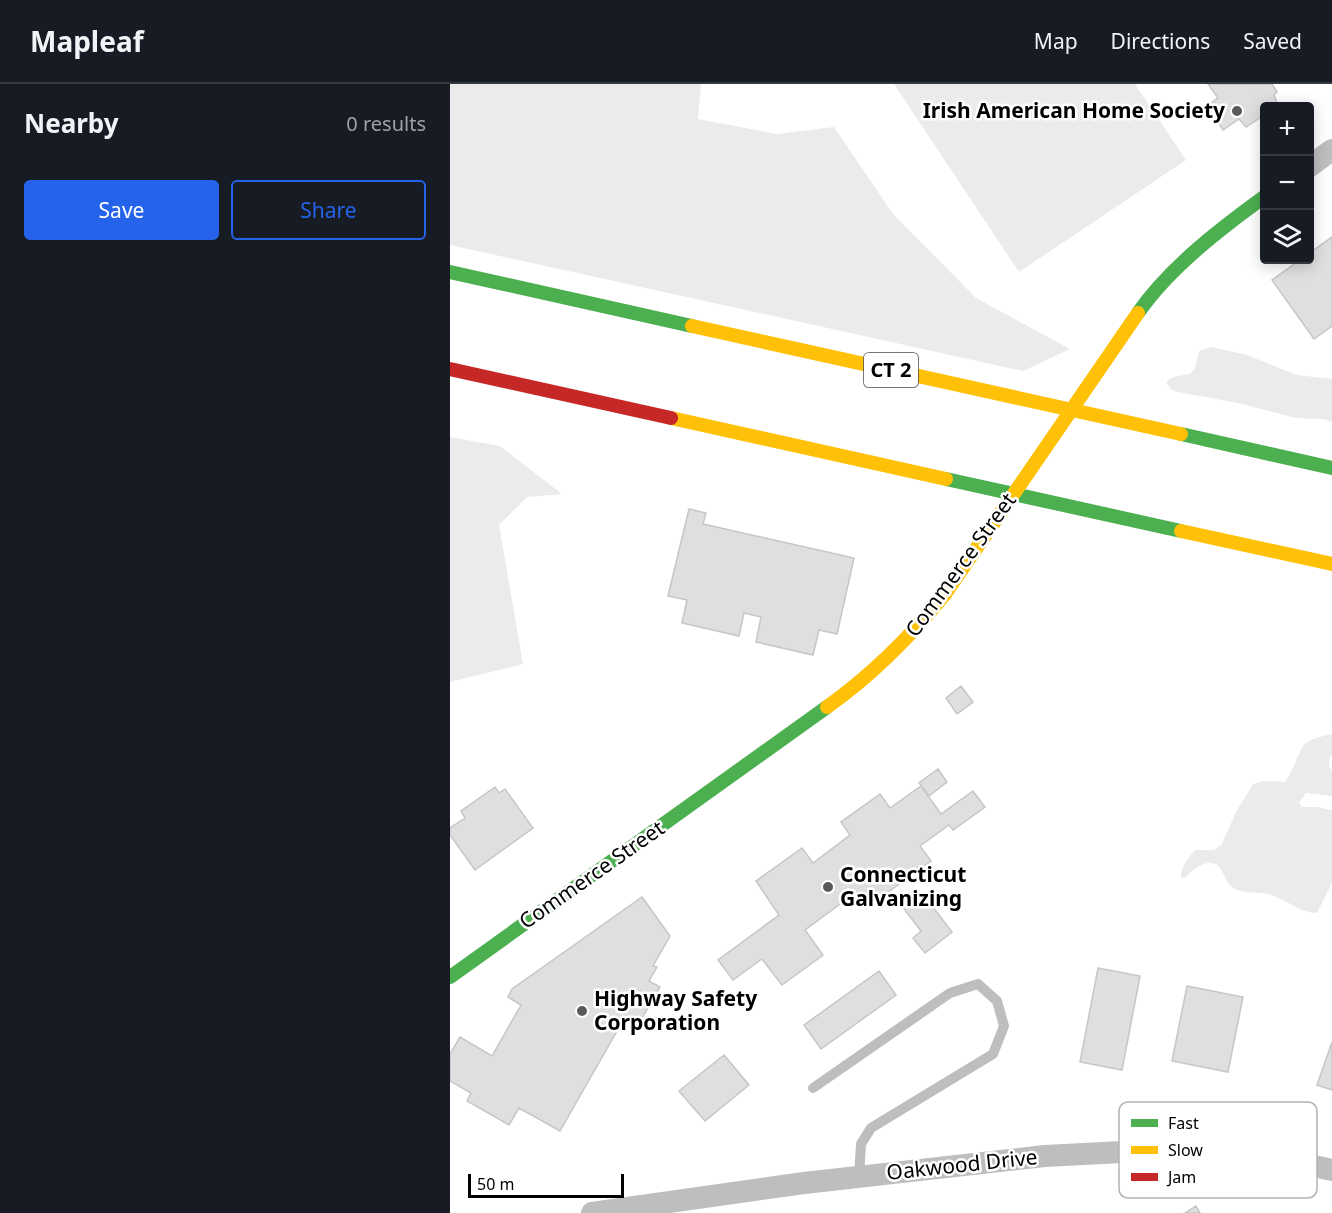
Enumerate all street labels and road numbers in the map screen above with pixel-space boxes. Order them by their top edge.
road number: CT 2 [864,353,918,387]
street label: Commerce Street [899,487,1022,642]
street label: Commerce Street [513,813,670,935]
street label: Oakwood Drive [885,1142,1039,1186]

